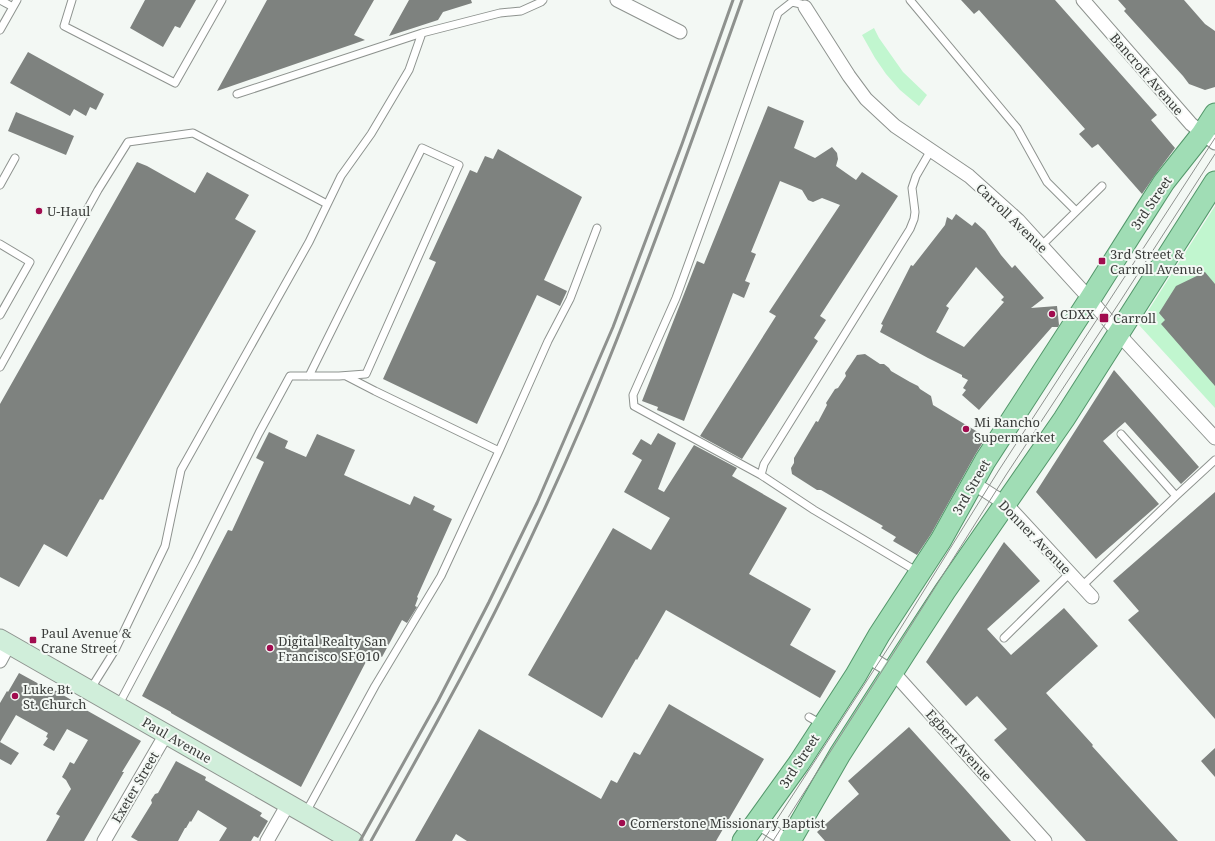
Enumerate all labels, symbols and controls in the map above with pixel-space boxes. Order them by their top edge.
street label: Bancroft Avenue [1106,29,1188,119]
street label: 3rd Street [1126,172,1176,233]
street label: Carroll Avenue [972,179,1052,257]
place label: U-Haul [47,202,90,220]
marker: U-Haul [34,206,44,216]
place label: 3rd Street & Carroll Avenue [1110,245,1203,278]
marker: 3rd Street & Carroll Avenue [1097,256,1107,266]
place label: CDXX [1060,305,1095,323]
marker: CDXX [1047,309,1057,319]
place label: Carroll [1113,309,1156,327]
marker: Carroll [1098,312,1110,324]
place label: Mi Rancho Supermarket [974,413,1055,446]
marker: Mi Rancho Supermarket [961,424,971,434]
street label: 3rd Street [948,456,994,518]
street label: Donner Avenue [995,496,1075,578]
place label: Paul Avenue & Crane Street [41,624,132,657]
place label: Digital Realty San Francisco SFO10 [278,632,388,665]
marker: Paul Avenue & Crane Street [28,635,38,645]
marker: Digital Realty San Francisco SFO10 [265,643,275,653]
place label: Luke Bt. St. Church [23,680,87,713]
marker: Luke Bt. St. Church [10,691,20,701]
street label: Egbert Avenue [922,705,996,785]
street label: Paul Avenue [139,713,215,767]
street label: 3rd Street [775,730,823,791]
street label: Exeter Street [107,748,163,826]
place label: Cornerstone Missionary Baptist [630,814,825,832]
marker: Cornerstone Missionary Baptist [617,818,627,828]

